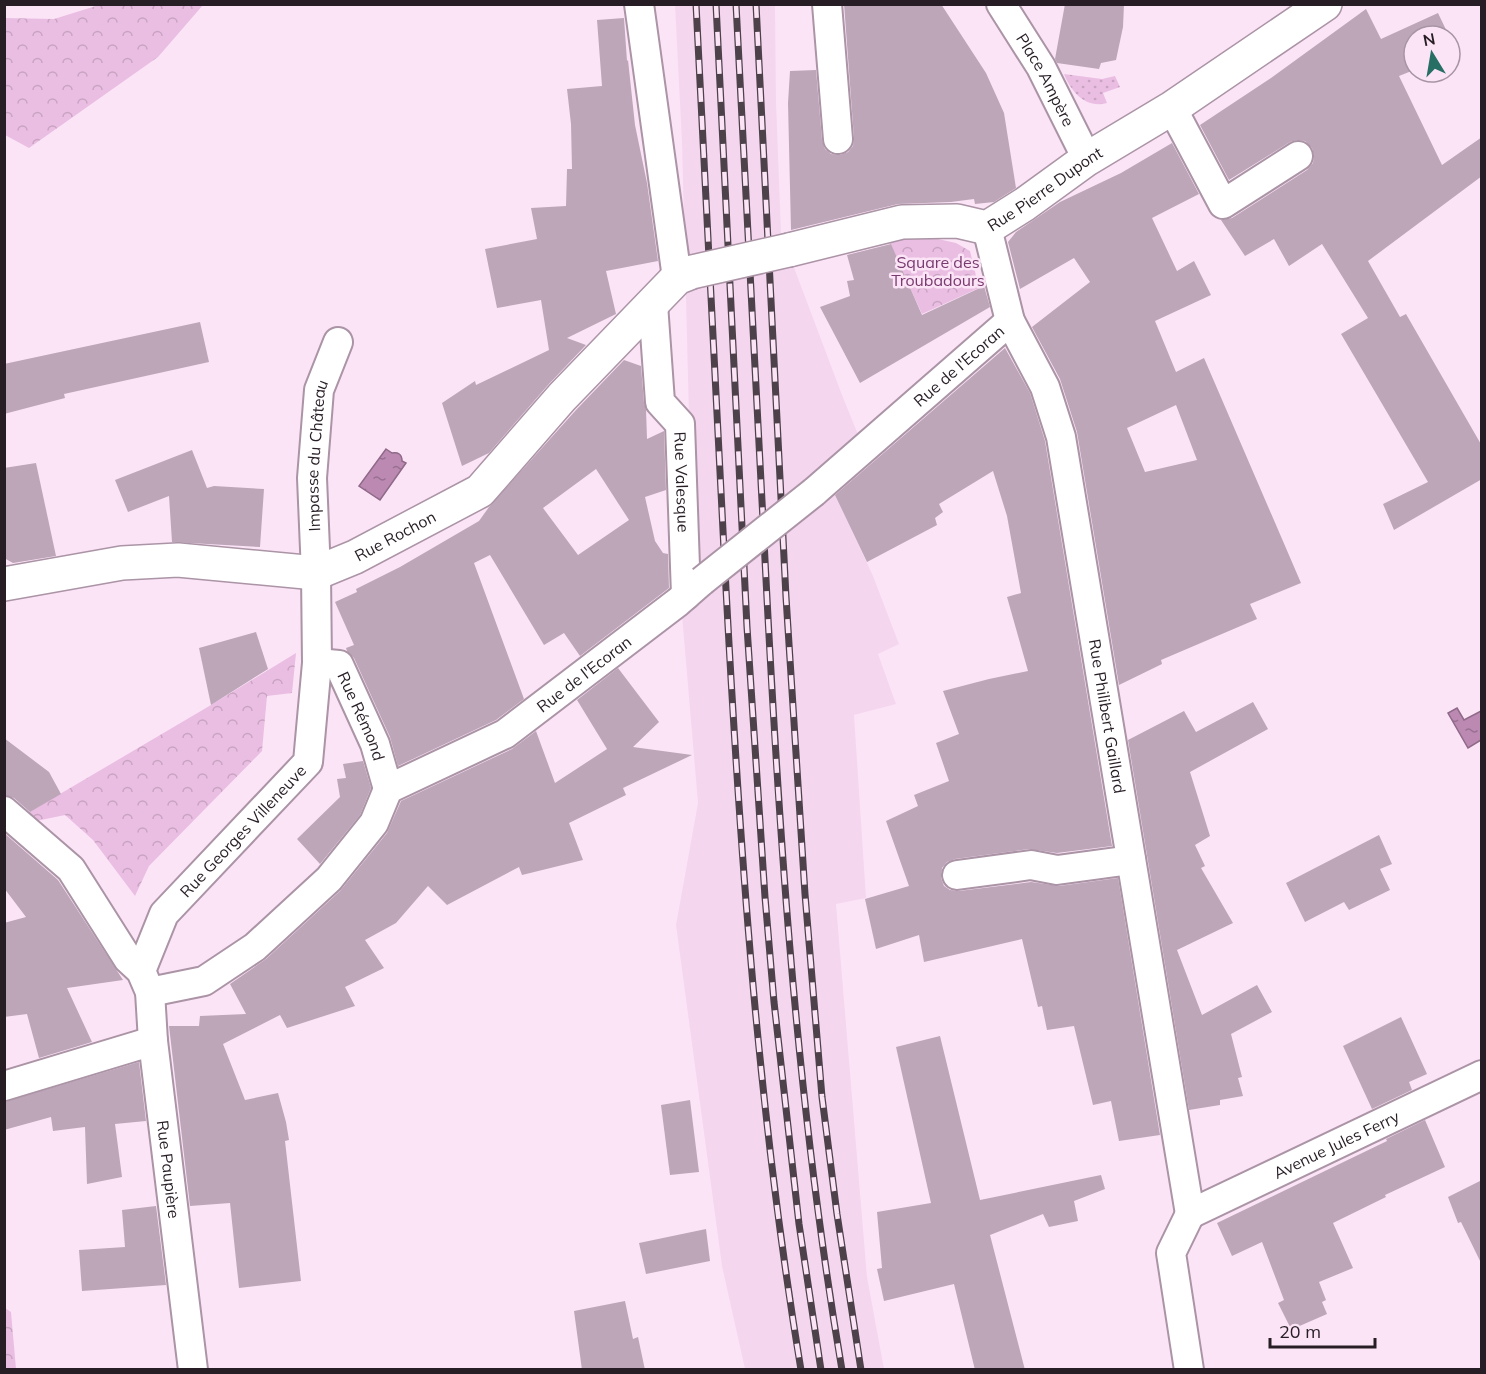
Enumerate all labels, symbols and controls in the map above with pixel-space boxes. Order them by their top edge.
north arrow [1402,24,1462,84]
text: N [1421,28,1437,50]
street label: Place Ampère [1012,29,1079,130]
street label: Rue Pierre Dupont [983,142,1106,235]
park label: Square des Troubadours [891,252,985,290]
street label: Rue de l'Ecoran [909,321,1008,411]
street label: Impasse du Château [302,377,332,532]
street label: Rue Valesque [670,431,694,533]
street label: Rue Rochon [351,506,439,565]
street label: Rue de l'Ecoran [532,631,635,716]
street label: Rue Philibert Gaillard [1085,637,1130,795]
street label: Rue Rémond [333,668,389,763]
street label: Rue Georges Villeneuve [175,761,310,901]
street label: Avenue Jules Ferry [1270,1106,1403,1183]
street label: Rue Paupière [153,1119,184,1219]
scale bar [1270,1311,1375,1349]
text: 20 m [1279,1320,1321,1343]

